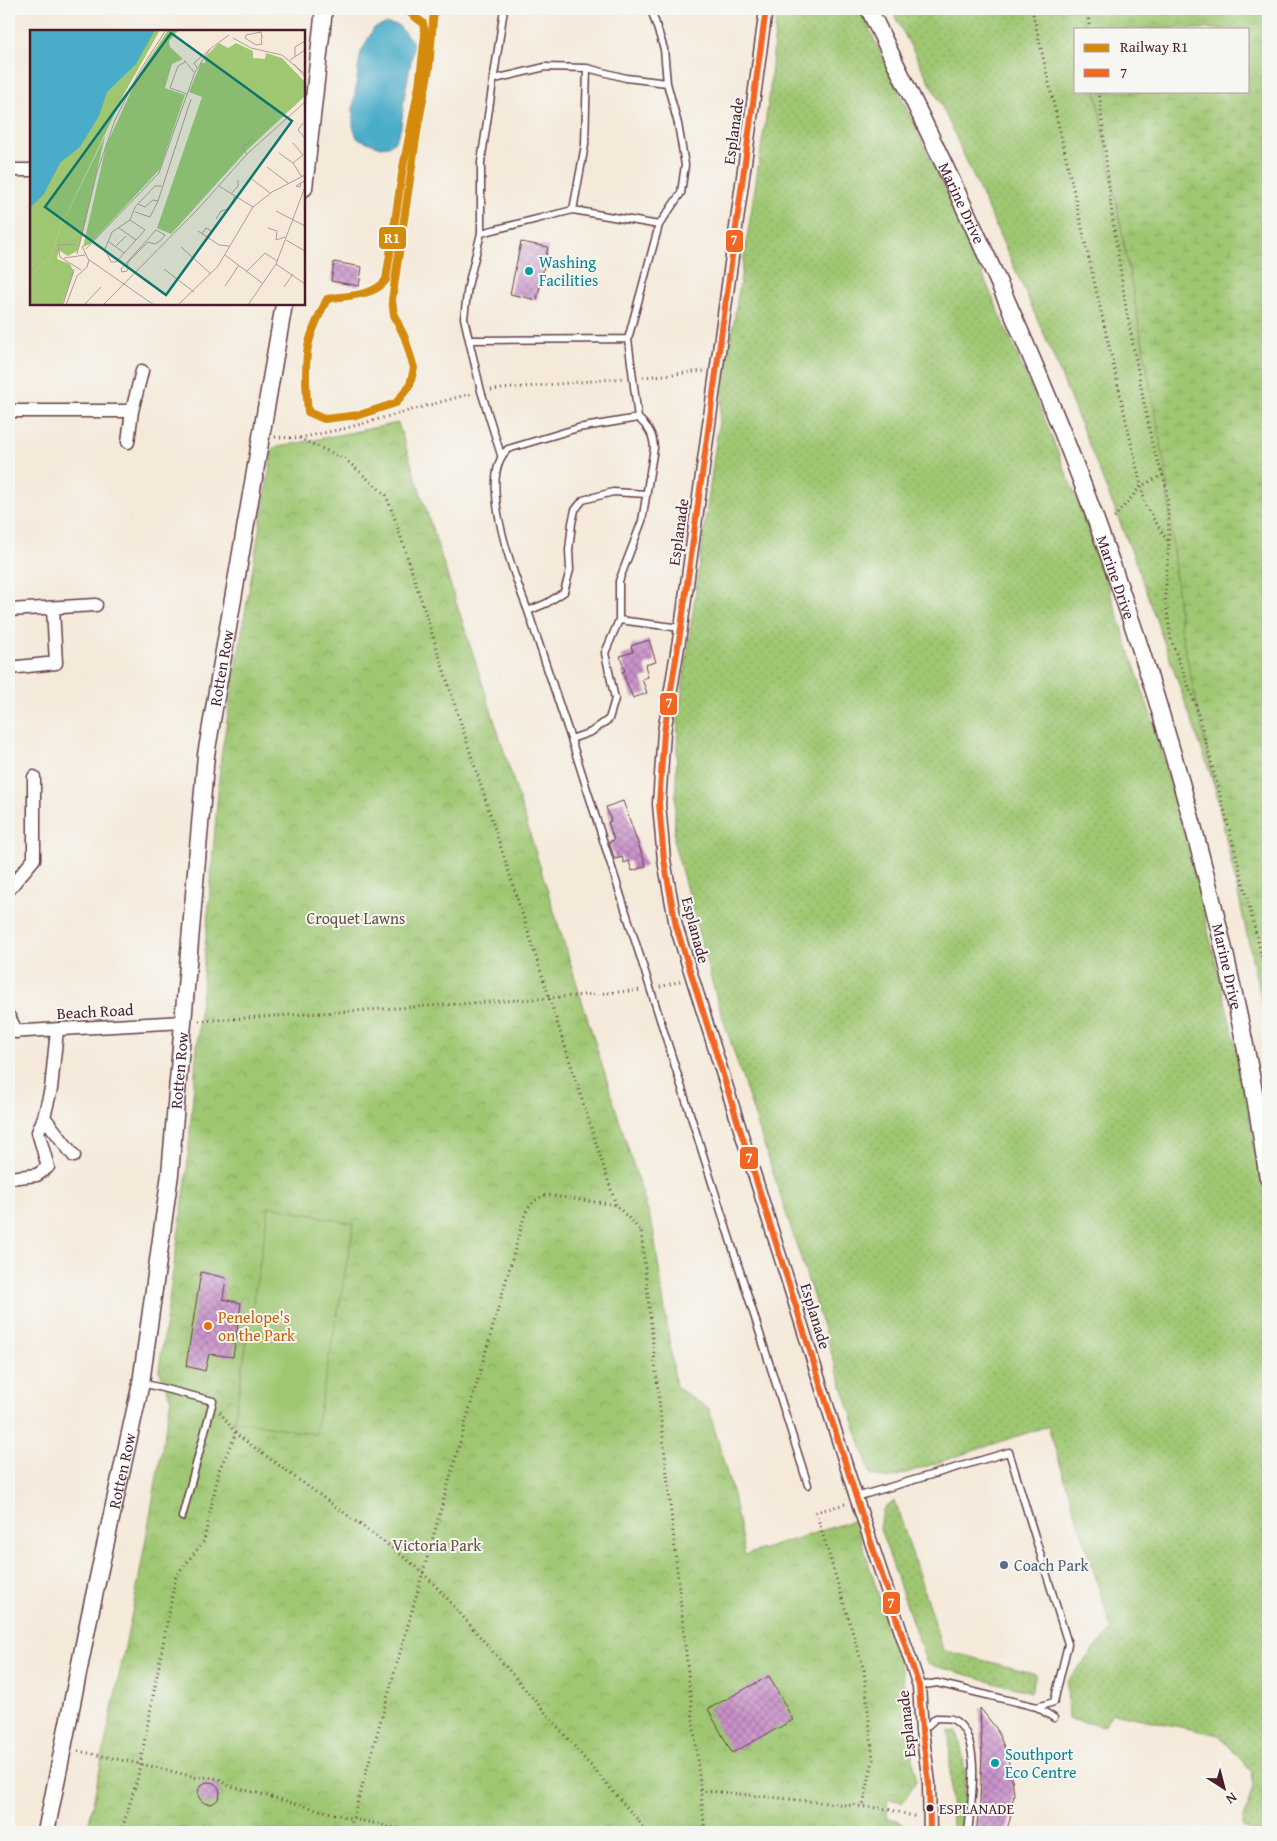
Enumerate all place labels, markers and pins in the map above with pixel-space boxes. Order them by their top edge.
place label: Washing Facilities [539,250,598,292]
marker: Washing Facilities [523,265,535,277]
place label: Penelope's on the Park [218,1305,296,1347]
marker: Penelope's on the Park [202,1320,214,1332]
place label: Coach Park [1014,1553,1090,1577]
marker: Coach Park [998,1559,1010,1571]
place label: Southport Eco Centre [1005,1742,1077,1784]
marker: Southport Eco Centre [989,1757,1001,1769]
place label: ESPLANADE [939,1798,1014,1819]
marker: ESPLANADE [925,1803,935,1813]

